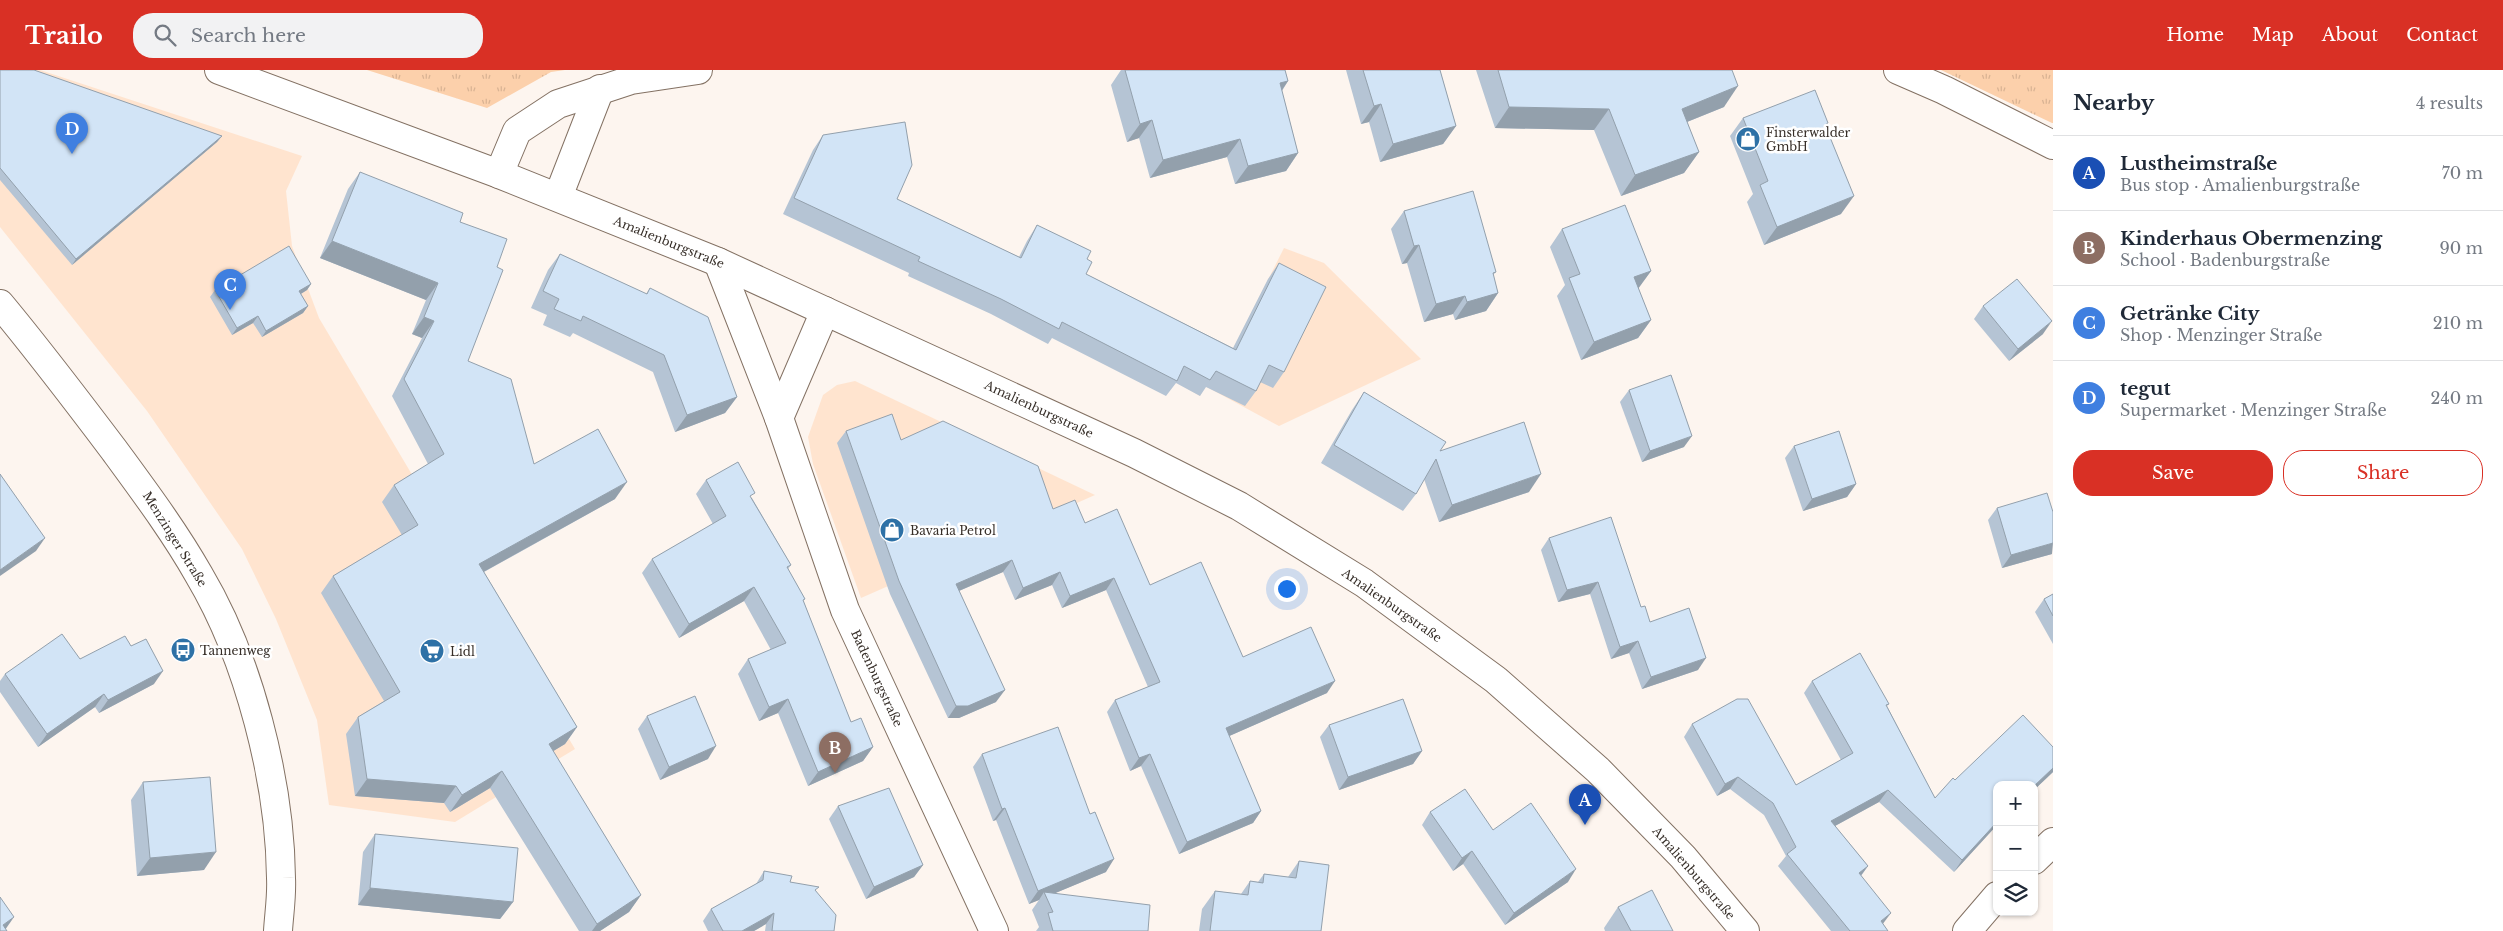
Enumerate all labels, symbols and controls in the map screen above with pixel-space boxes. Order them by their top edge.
search box [133,13,483,58]
text: Trailo [25,21,103,50]
icon: search [151,21,179,49]
text: Search here [191,24,306,47]
text: Home [2166,24,2224,46]
text: Map [2252,24,2294,46]
text: About [2322,24,2378,46]
text: Contact [2406,24,2478,46]
text: Nearby [2073,90,2154,116]
text: 4 results [2416,93,2483,113]
pin: D [56,113,88,154]
place label: Finsterwalder GmbH [1766,125,1851,154]
shop icon: Finsterwalder GmbH [1735,126,1761,152]
text: Lustheimstraße [2120,152,2277,175]
text: A [2083,163,2095,183]
text: 70 m [2442,163,2483,183]
text: Bus stop · Amalienburgstraße [2120,175,2360,195]
street label: Amalienburgstraße [610,213,727,271]
text: Kinderhaus Obermenzing [2120,227,2382,250]
text: B [2083,238,2095,258]
text: 90 m [2440,238,2483,258]
text: School · Badenburgstraße [2120,250,2330,270]
pin: C [214,269,246,310]
text: Getränke City [2120,302,2260,325]
text: C [2082,313,2096,333]
text: 210 m [2433,313,2483,333]
text: Shop · Menzinger Straße [2120,325,2322,345]
street label: Amalienburgstraße [981,377,1096,441]
text: tegut [2120,377,2171,400]
text: D [2082,388,2096,408]
text: 240 m [2431,388,2483,408]
text: Supermarket · Menzinger Straße [2120,400,2387,420]
button: Save [2073,450,2273,496]
button: Share [2283,450,2483,496]
street label: Menzinger Straße [140,489,210,590]
shop icon: Bavaria Petrol [879,517,905,543]
place label: Bavaria Petrol [910,523,996,538]
street label: Amalienburgstraße [1338,564,1445,645]
your location [1274,576,1300,602]
street label: Badenburgstraße [848,627,906,729]
bus stop icon: Tannenweg [170,637,196,663]
supermarket icon: Lidl [419,638,445,664]
place label: Tannenweg [200,643,271,658]
place label: Lidl [450,644,475,659]
pin: B [819,732,851,773]
map controls [1993,781,2038,916]
button: + [1993,781,2038,826]
pin: A [1569,784,1601,825]
street label: Amalienburgstraße [1649,823,1738,923]
button: − [1993,826,2038,871]
button: layers [1993,871,2038,916]

